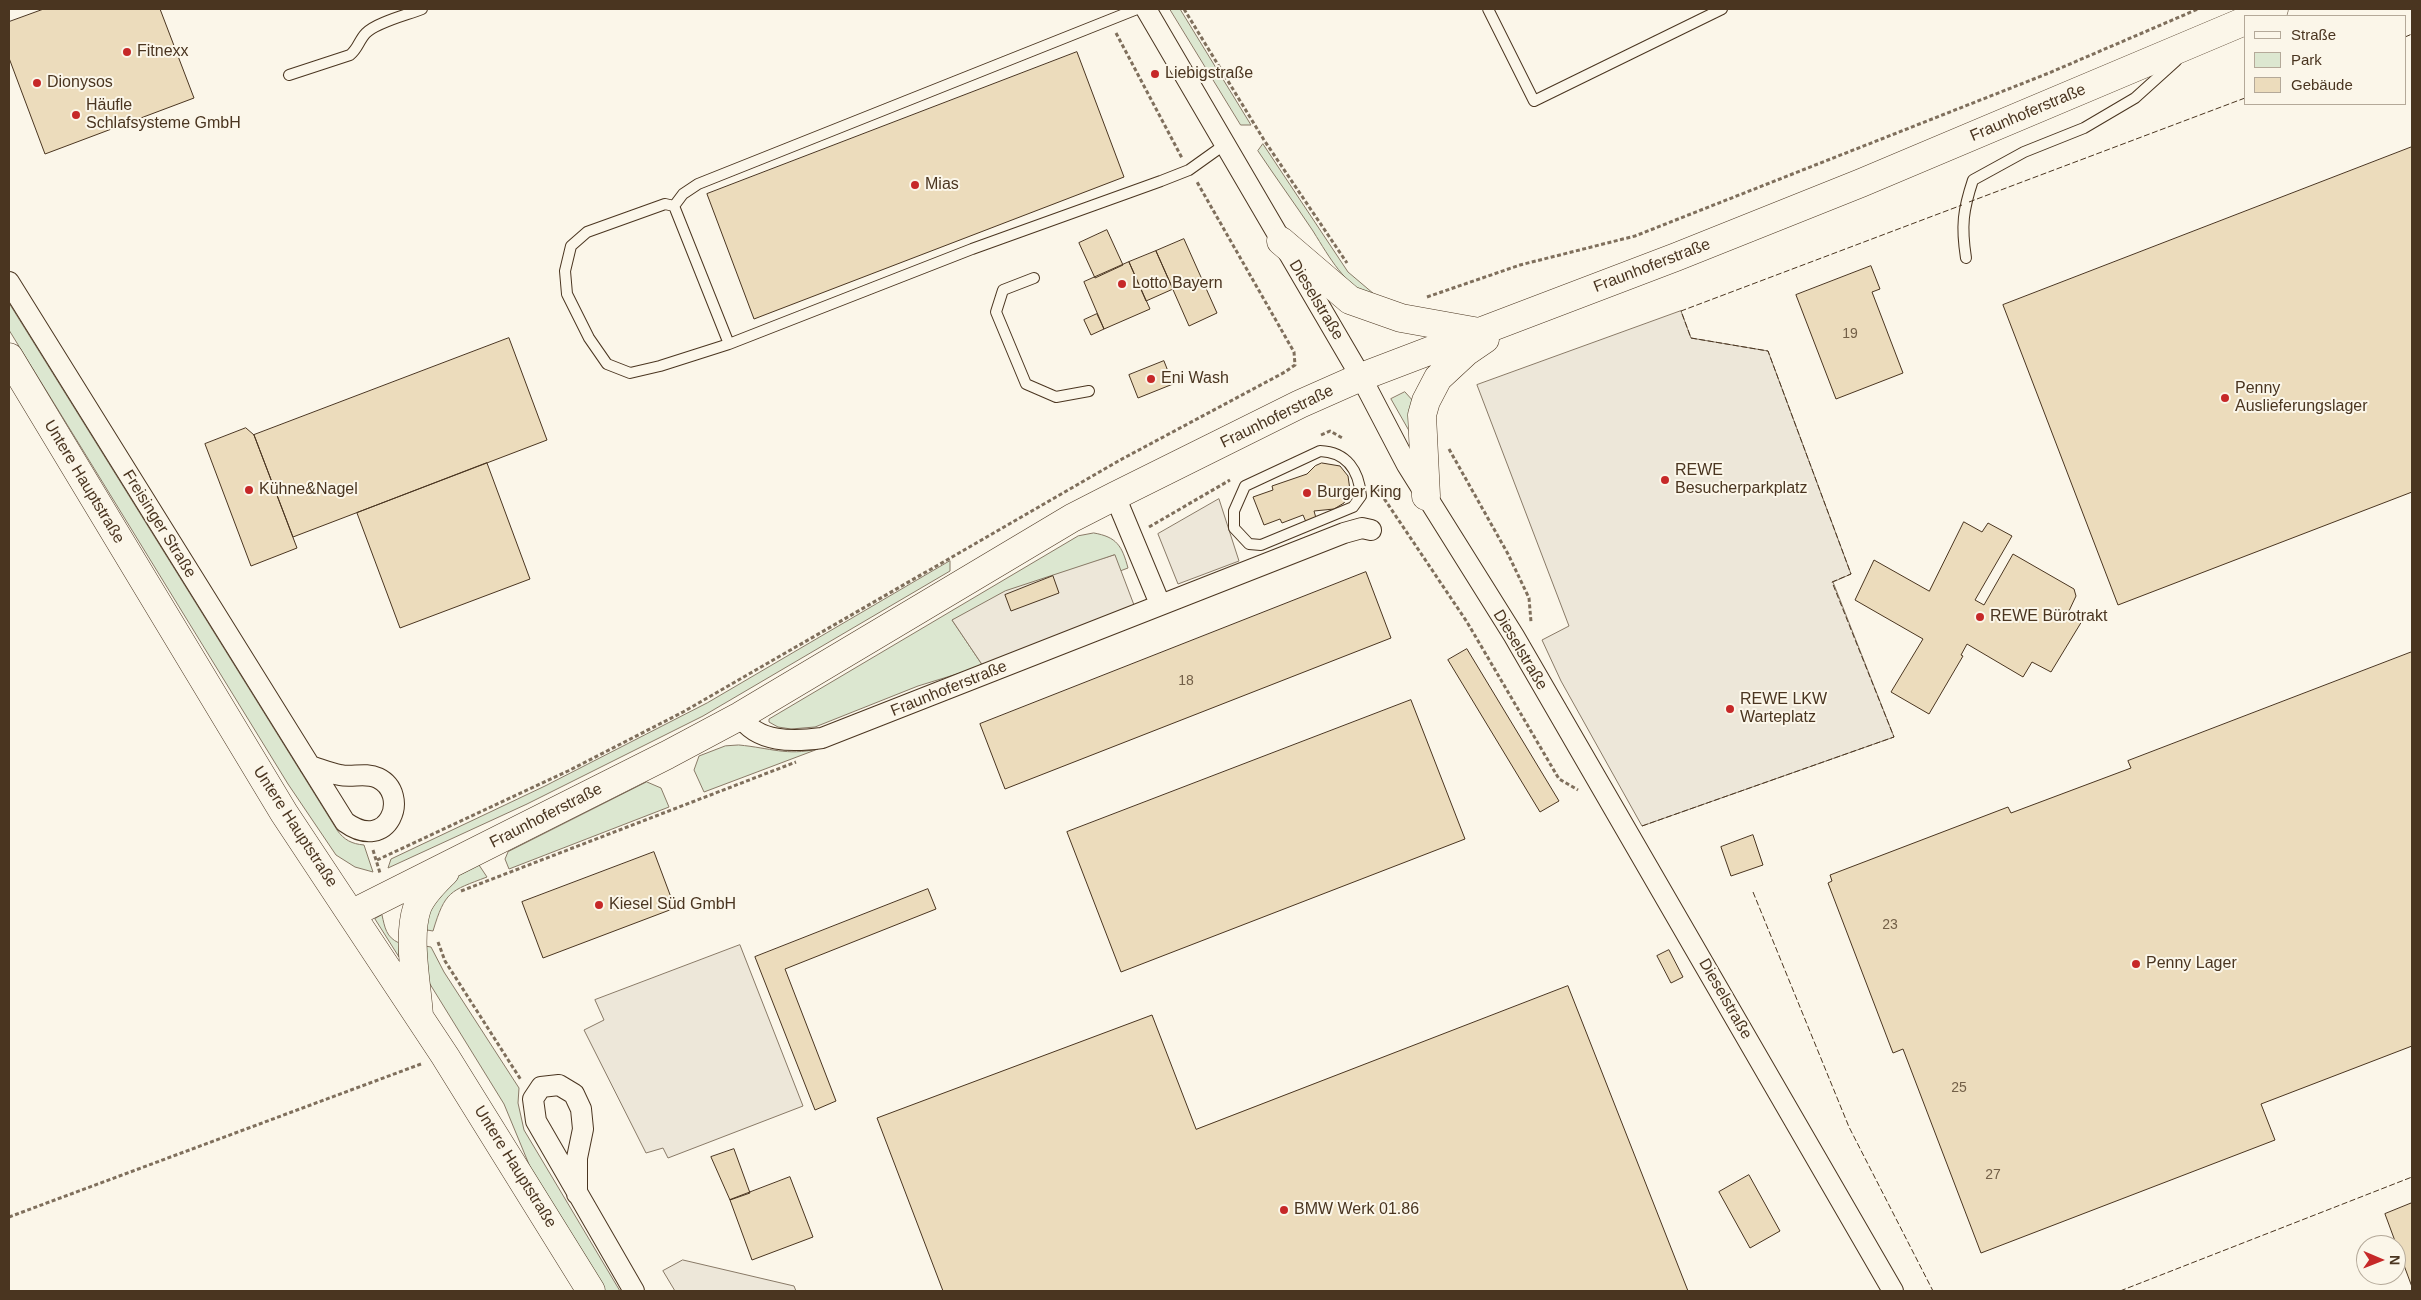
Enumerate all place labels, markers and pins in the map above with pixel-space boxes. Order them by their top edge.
place label: Fitnexx [137,42,189,62]
marker: Fitnexx [121,46,133,58]
place label: Liebigstraße [1165,64,1253,84]
marker: Liebigstraße [1149,68,1161,80]
place label: Dionysos [47,73,113,93]
marker: Dionysos [31,77,43,89]
place label: Häufle Schlafsysteme GmbH [86,96,241,134]
marker: Häufle Schlafsysteme GmbH [70,109,82,121]
place label: Mias [925,175,959,195]
marker: Mias [909,179,921,191]
place label: Lotto Bayern [1132,274,1223,294]
marker: Lotto Bayern [1116,278,1128,290]
place label: Eni Wash [1161,369,1229,389]
marker: Eni Wash [1145,373,1157,385]
place label: Penny Auslieferungslager [2235,379,2368,417]
marker: Penny Auslieferungslager [2219,392,2231,404]
place label: REWE Besucherparkplatz [1675,461,1808,499]
marker: REWE Besucherparkplatz [1659,474,1671,486]
place label: Kühne&Nagel [259,480,358,500]
place label: Burger King [1317,483,1401,503]
marker: Kühne&Nagel [243,484,255,496]
marker: Burger King [1301,487,1313,499]
place label: REWE Bürotrakt [1990,607,2107,627]
marker: REWE Bürotrakt [1974,611,1986,623]
place label: REWE LKW Warteplatz [1740,690,1827,728]
marker: REWE LKW Warteplatz [1724,703,1736,715]
place label: Kiesel Süd GmbH [609,895,736,915]
marker: Kiesel Süd GmbH [593,899,605,911]
place label: Penny Lager [2146,954,2237,974]
marker: Penny Lager [2130,958,2142,970]
place label: BMW Werk 01.86 [1294,1200,1419,1220]
marker: BMW Werk 01.86 [1278,1204,1290,1216]

